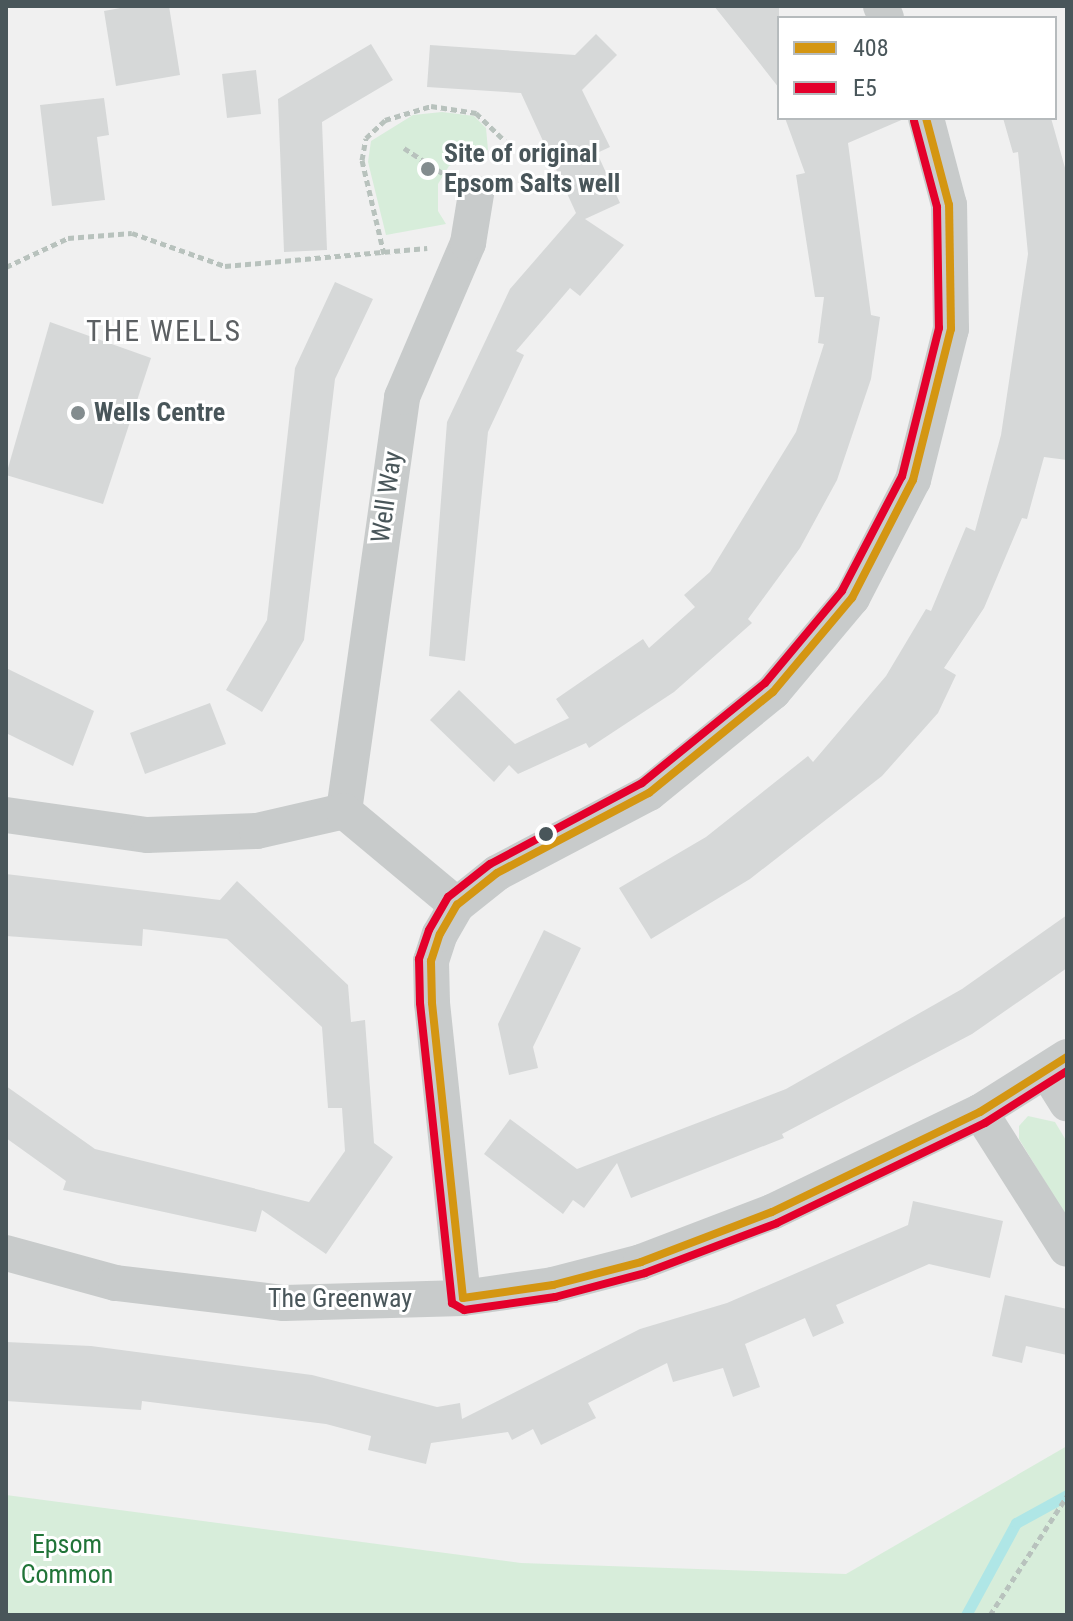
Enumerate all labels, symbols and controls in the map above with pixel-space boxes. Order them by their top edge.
legend [777,16,1057,120]
text: 408 [853,34,889,62]
text: E5 [853,74,877,102]
place label: Site of original Epsom Salts well [444,138,620,200]
marker: Site of original Epsom Salts well [419,160,437,178]
district label: THE WELLS [86,313,242,349]
place label: Wells Centre [94,397,225,429]
marker: Wells Centre [69,404,87,422]
street label: Well Way [365,449,409,545]
unlabelled marker [538,826,554,842]
street label: The Greenway [268,1283,412,1315]
park label: Epsom Common [21,1529,113,1590]

